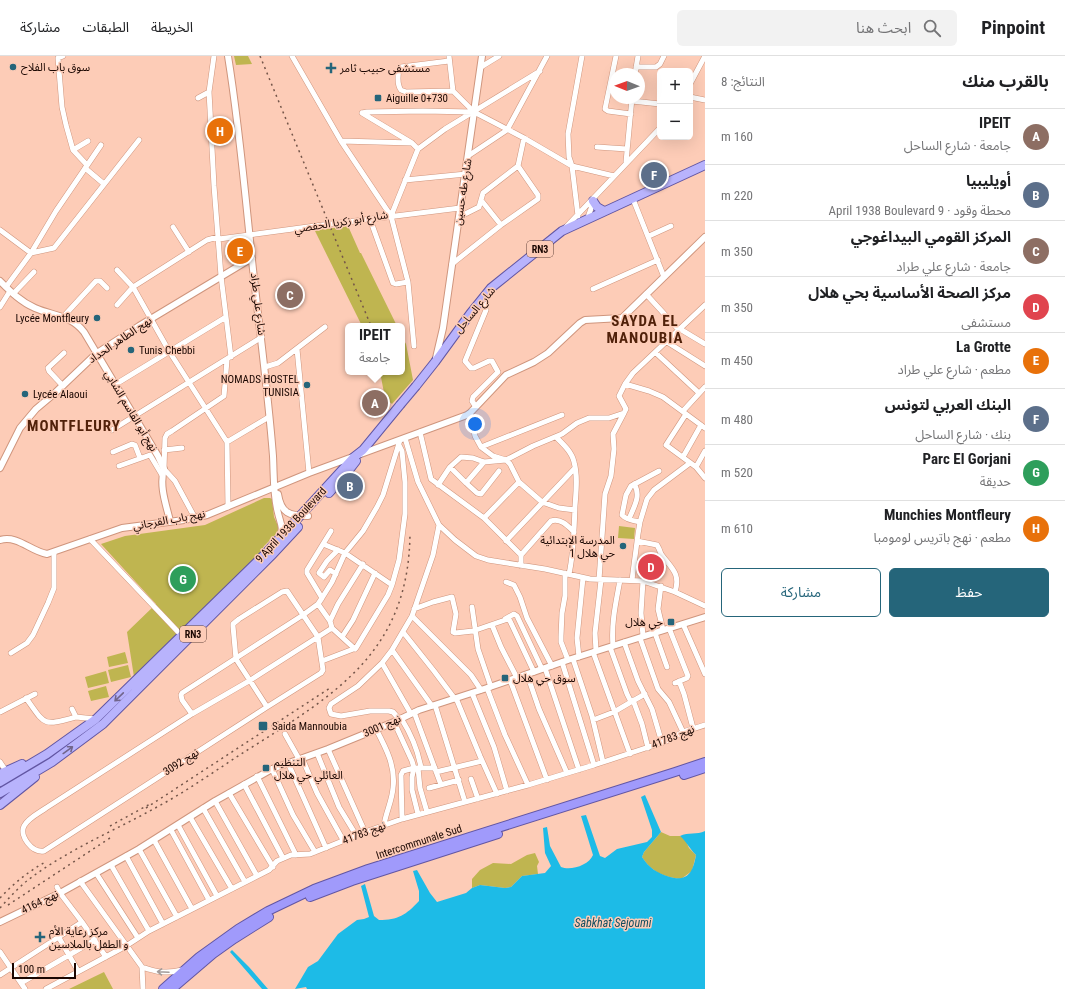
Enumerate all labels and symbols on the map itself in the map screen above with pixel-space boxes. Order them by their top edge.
place label: سوق باب الفلاح [21,61,90,75]
marker: سوق باب الفلاح [8,62,18,72]
marker: مستشفى حبيب ثامر [325,62,337,74]
place label: مستشفى حبيب ثامر [339,62,430,75]
north arrow [609,68,645,104]
place label: Aiguille 0+730 [386,92,448,105]
marker: Aiguille 0+730 [373,93,383,103]
pin: H [207,116,233,146]
street label: شارع طه حسين [451,157,476,226]
pin: F [641,160,667,190]
street label: شارع أبو زكريا الحفصي [293,208,390,238]
pin: E [227,236,253,266]
road number: RN3 [527,241,553,257]
street label: شارع علي طراد [245,272,268,337]
pin: C [277,280,303,310]
street label: شارع الساحل [452,284,499,336]
place label: Lycée Montfleury [16,312,89,325]
district label: SAYDA EL MANOUBIA [607,312,683,347]
marker: Lycée Montfleury [92,313,102,323]
street label: نهج الطاهر الحداد [86,314,155,367]
place label: Tunis Chebbi [139,344,195,357]
marker: Tunis Chebbi [126,345,136,355]
street label: نهج أبو القاسم الشابي [100,368,161,455]
place label: NOMADS HOSTEL TUNISIA [221,373,300,399]
marker: NOMADS HOSTEL TUNISIA [302,380,312,390]
place label: Lycée Alaoui [33,388,87,401]
pin: A [362,388,388,418]
marker: Lycée Alaoui [20,389,30,399]
your location [465,414,485,434]
district label: MONTFLEURY [27,417,121,435]
pin: B [337,471,363,501]
street label: 9 April 1938 Boulevard [253,485,329,565]
street label: نهج باب القرجاني [132,507,207,535]
place label: المدرسة الإبتدائية حي هلال 1 [540,534,616,562]
marker: المدرسة الإبتدائية حي هلال 1 [618,541,628,551]
pin: D [638,552,664,582]
pin: G [170,564,196,594]
place label: حي هلال [625,616,664,631]
marker: حي هلال [666,617,676,627]
road number: RN3 [180,626,206,642]
place label: سوق حي هلال [513,672,576,687]
marker: سوق حي هلال [500,673,510,683]
one-way arrow [114,692,124,702]
street label: نهج 3001 [361,712,403,741]
marker: Saida Mannoubia [257,720,269,732]
place label: Saida Mannoubia [272,720,347,733]
street label: نهج 41783 [650,722,697,752]
one-way arrow [63,746,74,754]
street label: نهج 3092 [161,746,202,779]
place label: التنظيم العائلي حي هلال [274,756,343,784]
marker: التنظيم العائلي حي هلال [261,763,271,773]
street label: نهج 41783 [340,819,388,848]
street label: Intercommunale Sud [374,822,464,862]
street label: نهج 4164 [19,887,61,917]
water label: Sabkhat Sejoumi [575,916,652,930]
place label: مركز رعاية الأم و الطفل بالملاسين [49,925,129,951]
marker: مركز رعاية الأم و الطفل بالملاسين [34,931,46,943]
scale bar [12,961,76,980]
one-way arrow [157,969,170,976]

